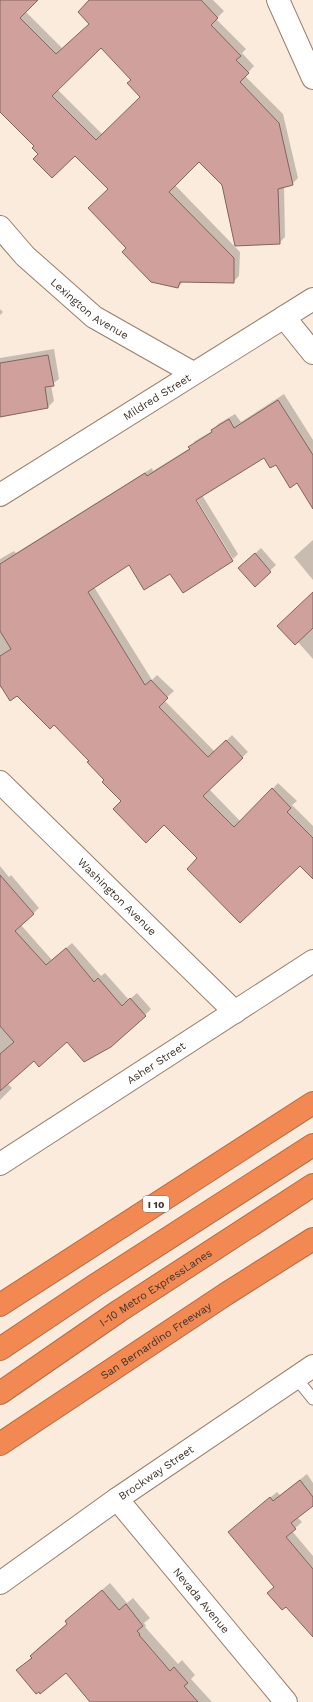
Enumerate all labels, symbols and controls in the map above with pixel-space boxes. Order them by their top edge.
street label: Lexington Avenue [48,275,131,342]
street label: Mildred Street [121,371,193,423]
street label: Washington Avenue [75,855,159,938]
street label: Asher Street [124,1039,188,1087]
road number: I 10 [143,1196,169,1212]
street label: I-10 Metro ExpressLanes [97,1246,215,1329]
street label: San Bernardino Freeway [98,1299,214,1382]
street label: Brockway Street [116,1442,196,1503]
street label: Nevada Avenue [170,1565,232,1636]

